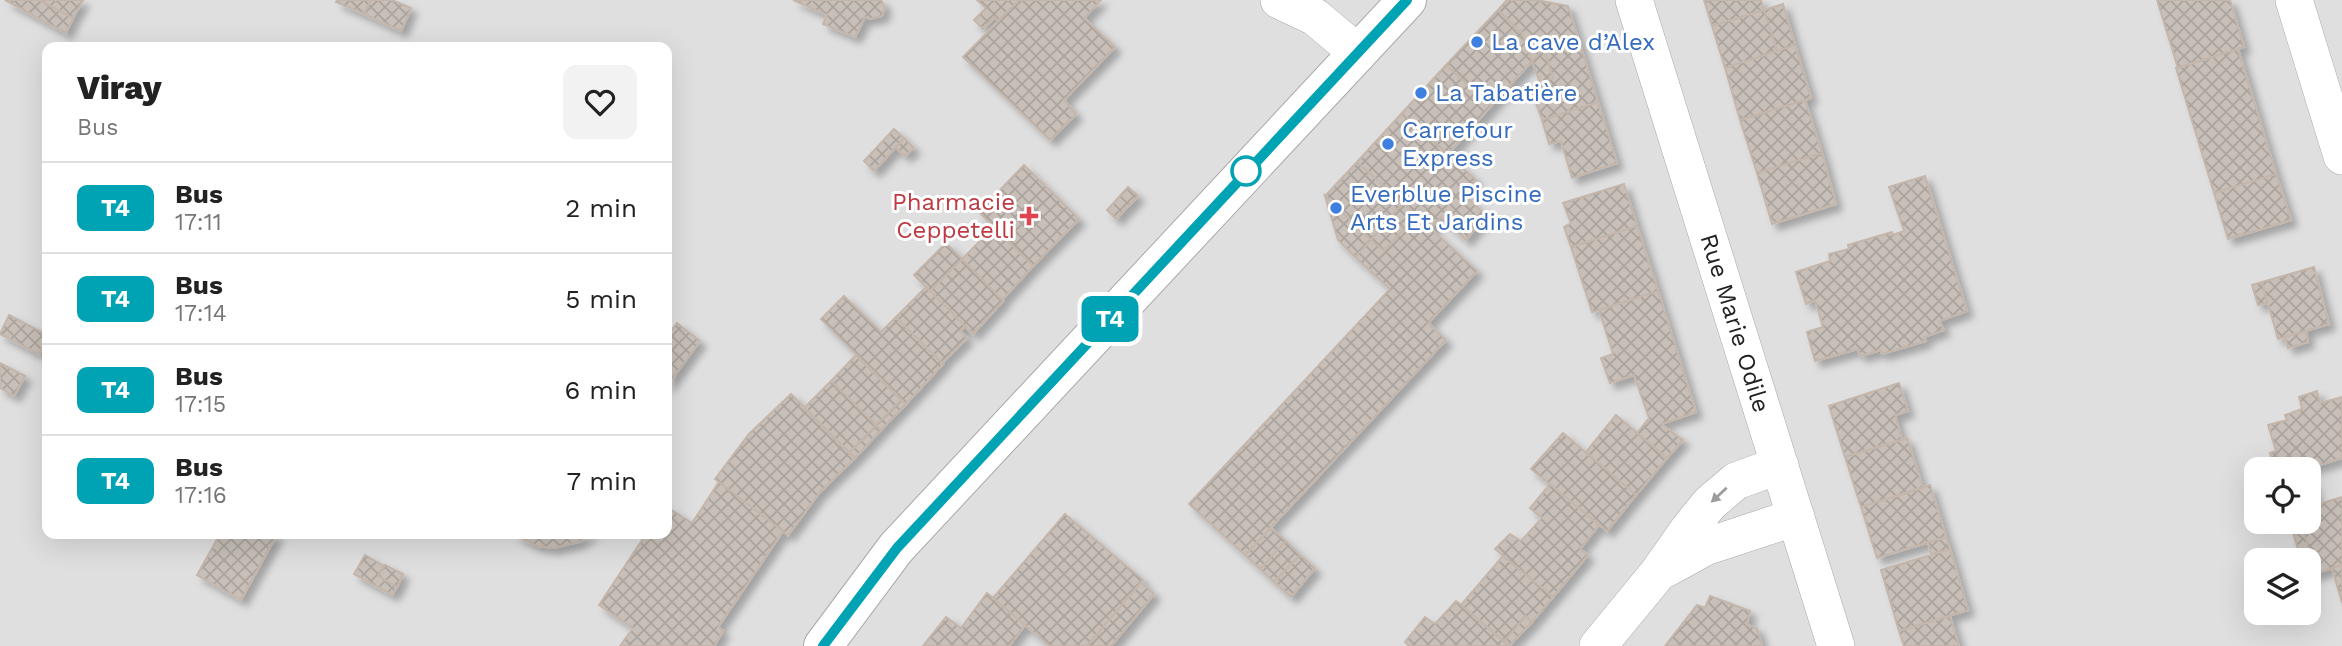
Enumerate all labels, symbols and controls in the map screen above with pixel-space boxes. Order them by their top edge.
place label: La cave d’Alex [1491,28,1655,56]
marker: La cave d’Alex [1469,34,1485,50]
button: heart [563,65,637,139]
text: Viray [77,68,162,107]
place label: La Tabatière [1435,79,1577,107]
marker: La Tabatière [1413,85,1429,101]
text: Bus [77,114,118,141]
place label: Carrefour Express [1402,116,1513,172]
marker: Carrefour Express [1380,136,1396,152]
unlabelled marker [1231,156,1261,186]
text: Bus [175,179,223,209]
place label: Everblue Piscine Arts Et Jardins [1350,180,1542,236]
place label: Pharmacie Ceppetelli [892,188,1015,244]
text: 2 min [565,193,637,223]
text: T4 [101,194,130,222]
marker: Everblue Piscine Arts Et Jardins [1328,200,1344,216]
marker: Pharmacie Ceppetelli [1021,208,1037,224]
text: 17:11 [175,209,222,236]
street label: Rue Marie Odile [1695,230,1775,416]
text: Bus [175,270,223,300]
text: 5 min [565,284,637,314]
text: T4 [101,285,130,313]
line badge: T4 [1078,296,1142,342]
text: 17:14 [175,300,227,327]
text: T4 [1095,305,1125,333]
text: Bus [175,361,223,391]
text: 6 min [565,375,637,405]
text: T4 [101,376,130,404]
text: 17:15 [175,391,226,418]
text: Bus [175,452,223,482]
map controls [2244,457,2321,625]
button: locate [2244,457,2321,534]
text: 7 min [567,466,637,496]
text: T4 [101,467,130,495]
text: 17:16 [175,482,227,509]
one-way arrow [1711,487,1728,503]
button: layers [2244,548,2321,625]

